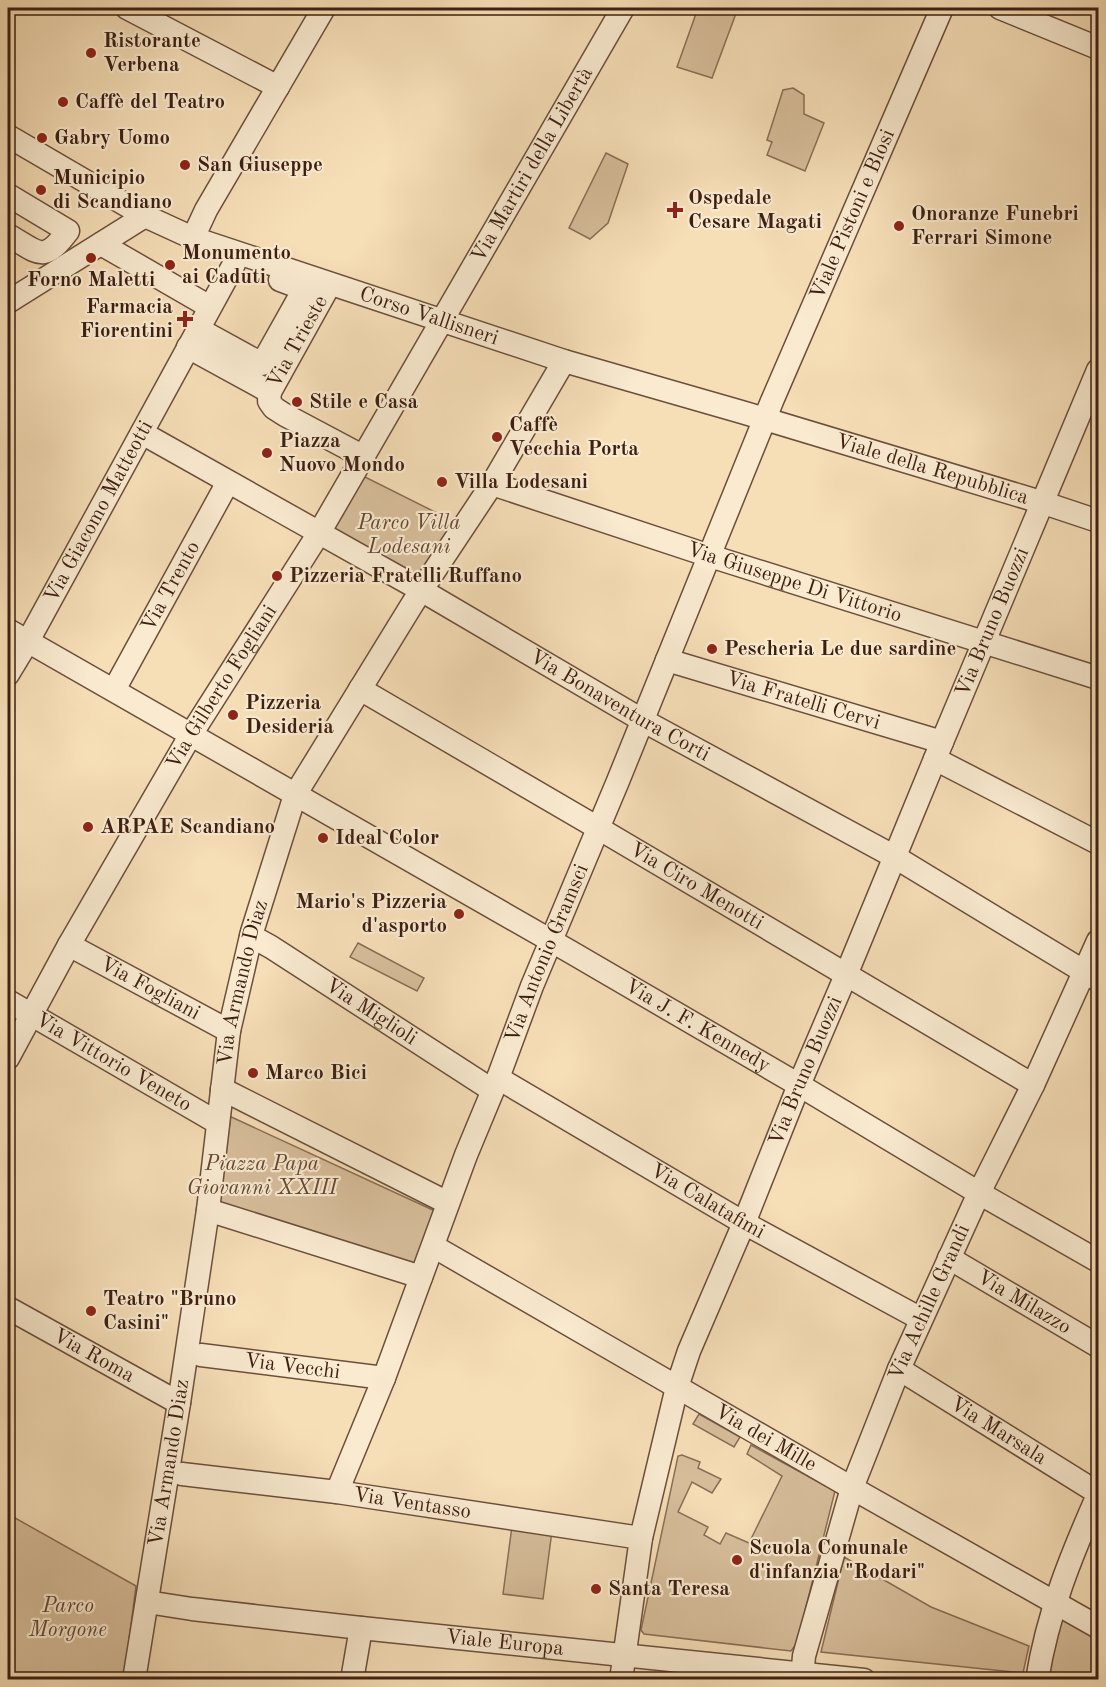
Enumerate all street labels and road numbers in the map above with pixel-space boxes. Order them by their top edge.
street label: Via Martiri della Libertà [468,63,597,266]
street label: Viale Pistoni e Blosi [807,126,899,303]
street label: Corso Vallisneri [357,283,501,349]
street label: Via Trieste [264,292,332,392]
street label: Via Giacomo Matteotti [41,417,157,606]
street label: Viale della Repubblica [833,430,1031,508]
street label: Via Trento [138,538,204,635]
street label: Via Giuseppe Di Vittorio [684,539,904,626]
street label: Via Bruno Buozzi [952,545,1033,700]
street label: Via Gilberto Fogliani [163,601,281,773]
street label: Via Bonaventura Corti [526,646,713,765]
street label: Via Fratelli Cervi [724,668,883,733]
street label: Via Ciro Menotti [626,839,767,934]
street label: Via Antonio Gramsci [501,861,592,1046]
street label: Via Armando Diaz [215,897,272,1067]
street label: Via Fogliani [96,953,204,1024]
street label: Via Miglioli [321,974,421,1049]
street label: Via J. F. Kennedy [621,975,774,1076]
street label: Via Bruno Buozzi [765,993,846,1149]
street label: Via Vittorio Veneto [32,1009,195,1116]
street label: Via Calatafimi [646,1160,768,1243]
street label: Via Achille Grandi [885,1221,974,1383]
street label: Via Milazzo [973,1266,1075,1338]
street label: Via Roma [49,1325,138,1387]
street label: Via Vecchi [243,1350,341,1383]
street label: Via Armando Diaz [145,1378,193,1548]
street label: Via Marsala [946,1393,1050,1469]
street label: Via dei Mille [711,1401,820,1476]
street label: Via Ventasso [352,1484,472,1523]
street label: Viale Europa [445,1626,565,1659]

